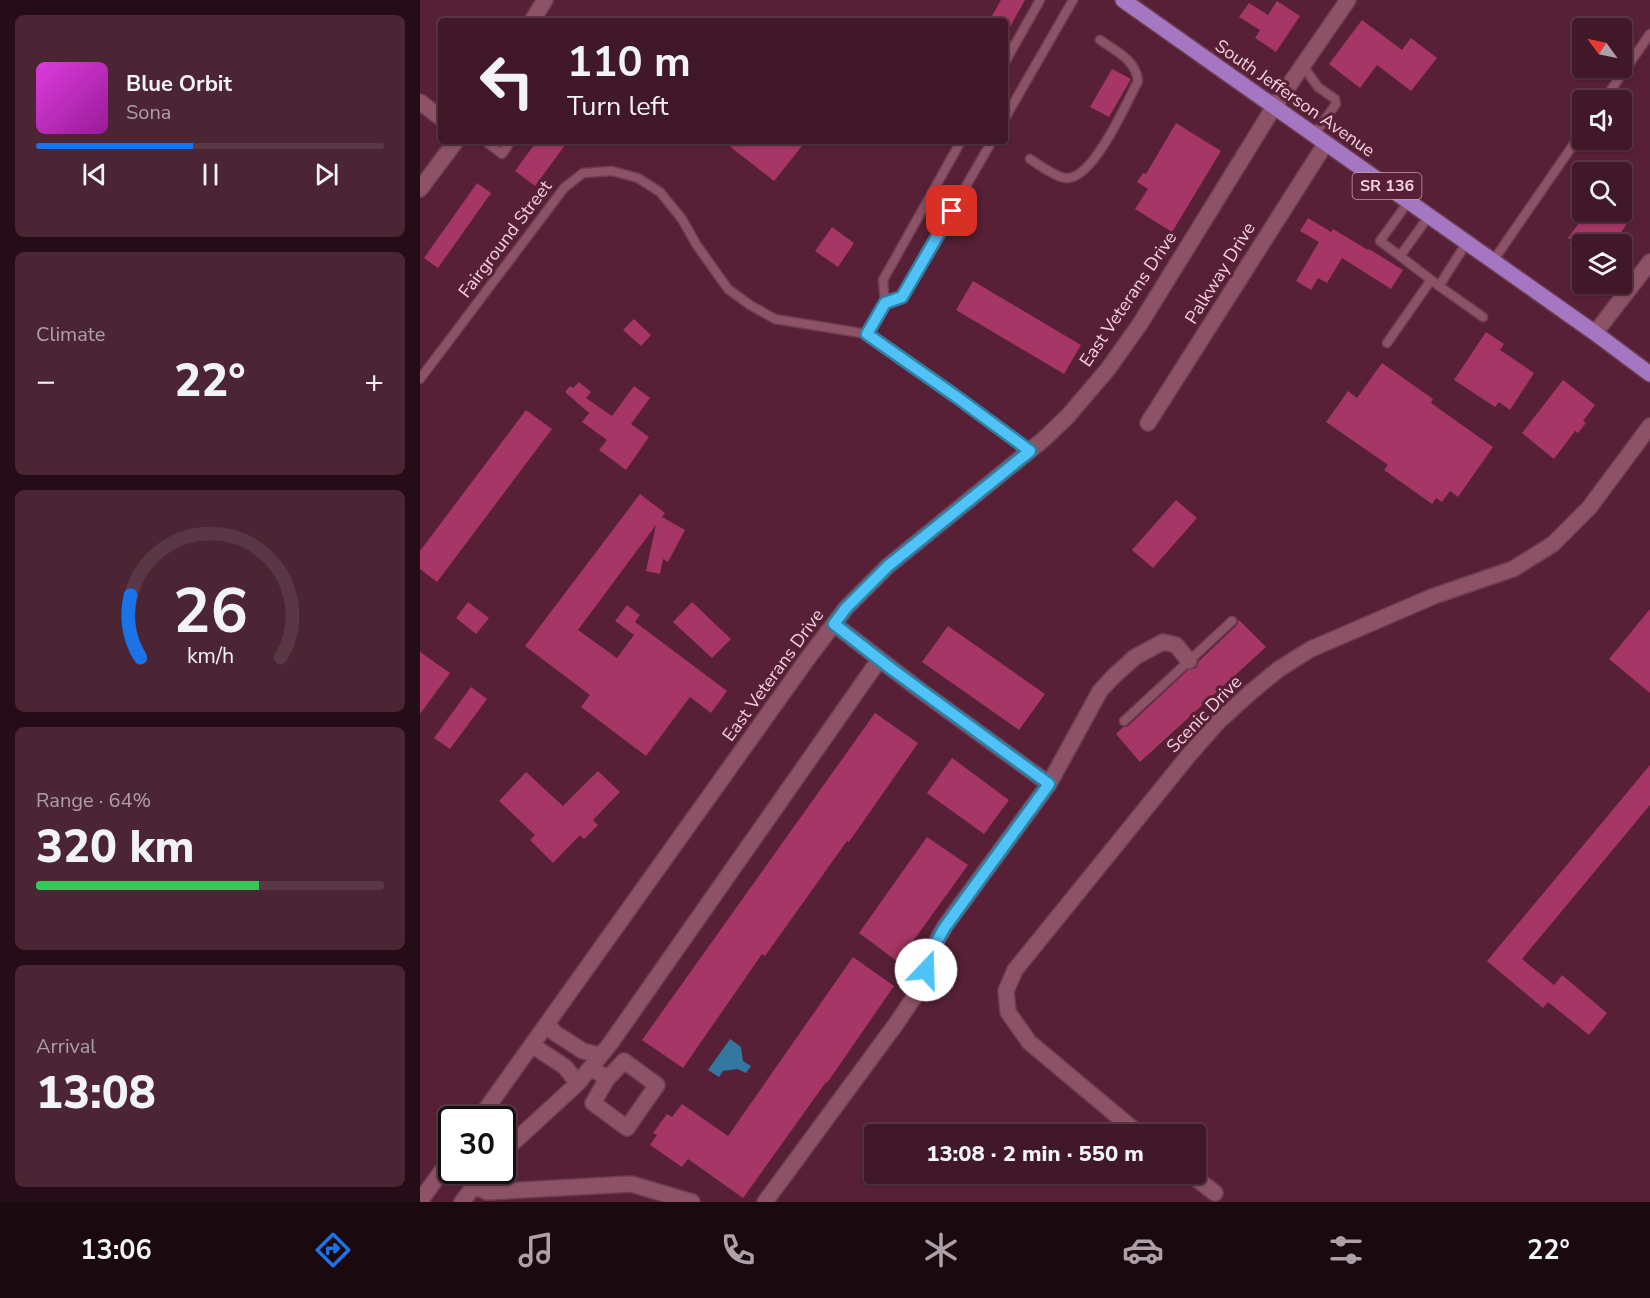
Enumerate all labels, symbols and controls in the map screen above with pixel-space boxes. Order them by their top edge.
north arrow [1572,18,1632,78]
map controls [1572,18,1632,294]
text: 110 m [567,34,691,91]
street label: South Jefferson Avenue [1210,34,1380,162]
icon: left [468,42,546,120]
text: Blue Orbit [126,69,232,99]
text: Turn left [567,88,668,125]
button: sound [1572,90,1632,150]
text: Sona [126,99,171,126]
icon: previous [78,158,111,191]
icon: pause [194,158,227,191]
icon: next [310,158,343,191]
button: search [1572,162,1632,222]
road number: SR 136 [1352,173,1422,199]
street label: Fairground Street [453,175,557,303]
pin [926,185,977,236]
icon: arrive [935,194,968,227]
street label: Palkway Drive [1179,218,1261,328]
street label: East Veterans Drive [1074,227,1182,371]
button: layers [1572,234,1632,294]
text: Climate [36,321,105,348]
text: 22° [174,351,246,412]
text: − [36,359,56,404]
text: + [364,359,384,404]
text: 26 [173,569,247,654]
street label: East Veterans Drive [717,604,829,746]
text: km/h [186,641,234,671]
street label: Scenic Drive [1161,670,1247,758]
text: Range · 64% [36,787,151,814]
text: 320 km [36,817,195,878]
position arrow [894,938,958,1002]
text: Arrival [36,1033,96,1060]
text: 13:08 [36,1063,156,1124]
speed limit sign: 30 [438,1106,516,1184]
text: 13:08 · 2 min · 550 m [926,1139,1144,1169]
icon: directions [312,1229,354,1271]
icon: music [515,1229,557,1271]
icon: phone [717,1229,759,1271]
icon: climate [920,1229,962,1271]
icon: car [1122,1229,1164,1271]
icon: filters [1325,1229,1367,1271]
text: 13:06 [80,1232,152,1269]
text: 22° [1527,1232,1570,1269]

